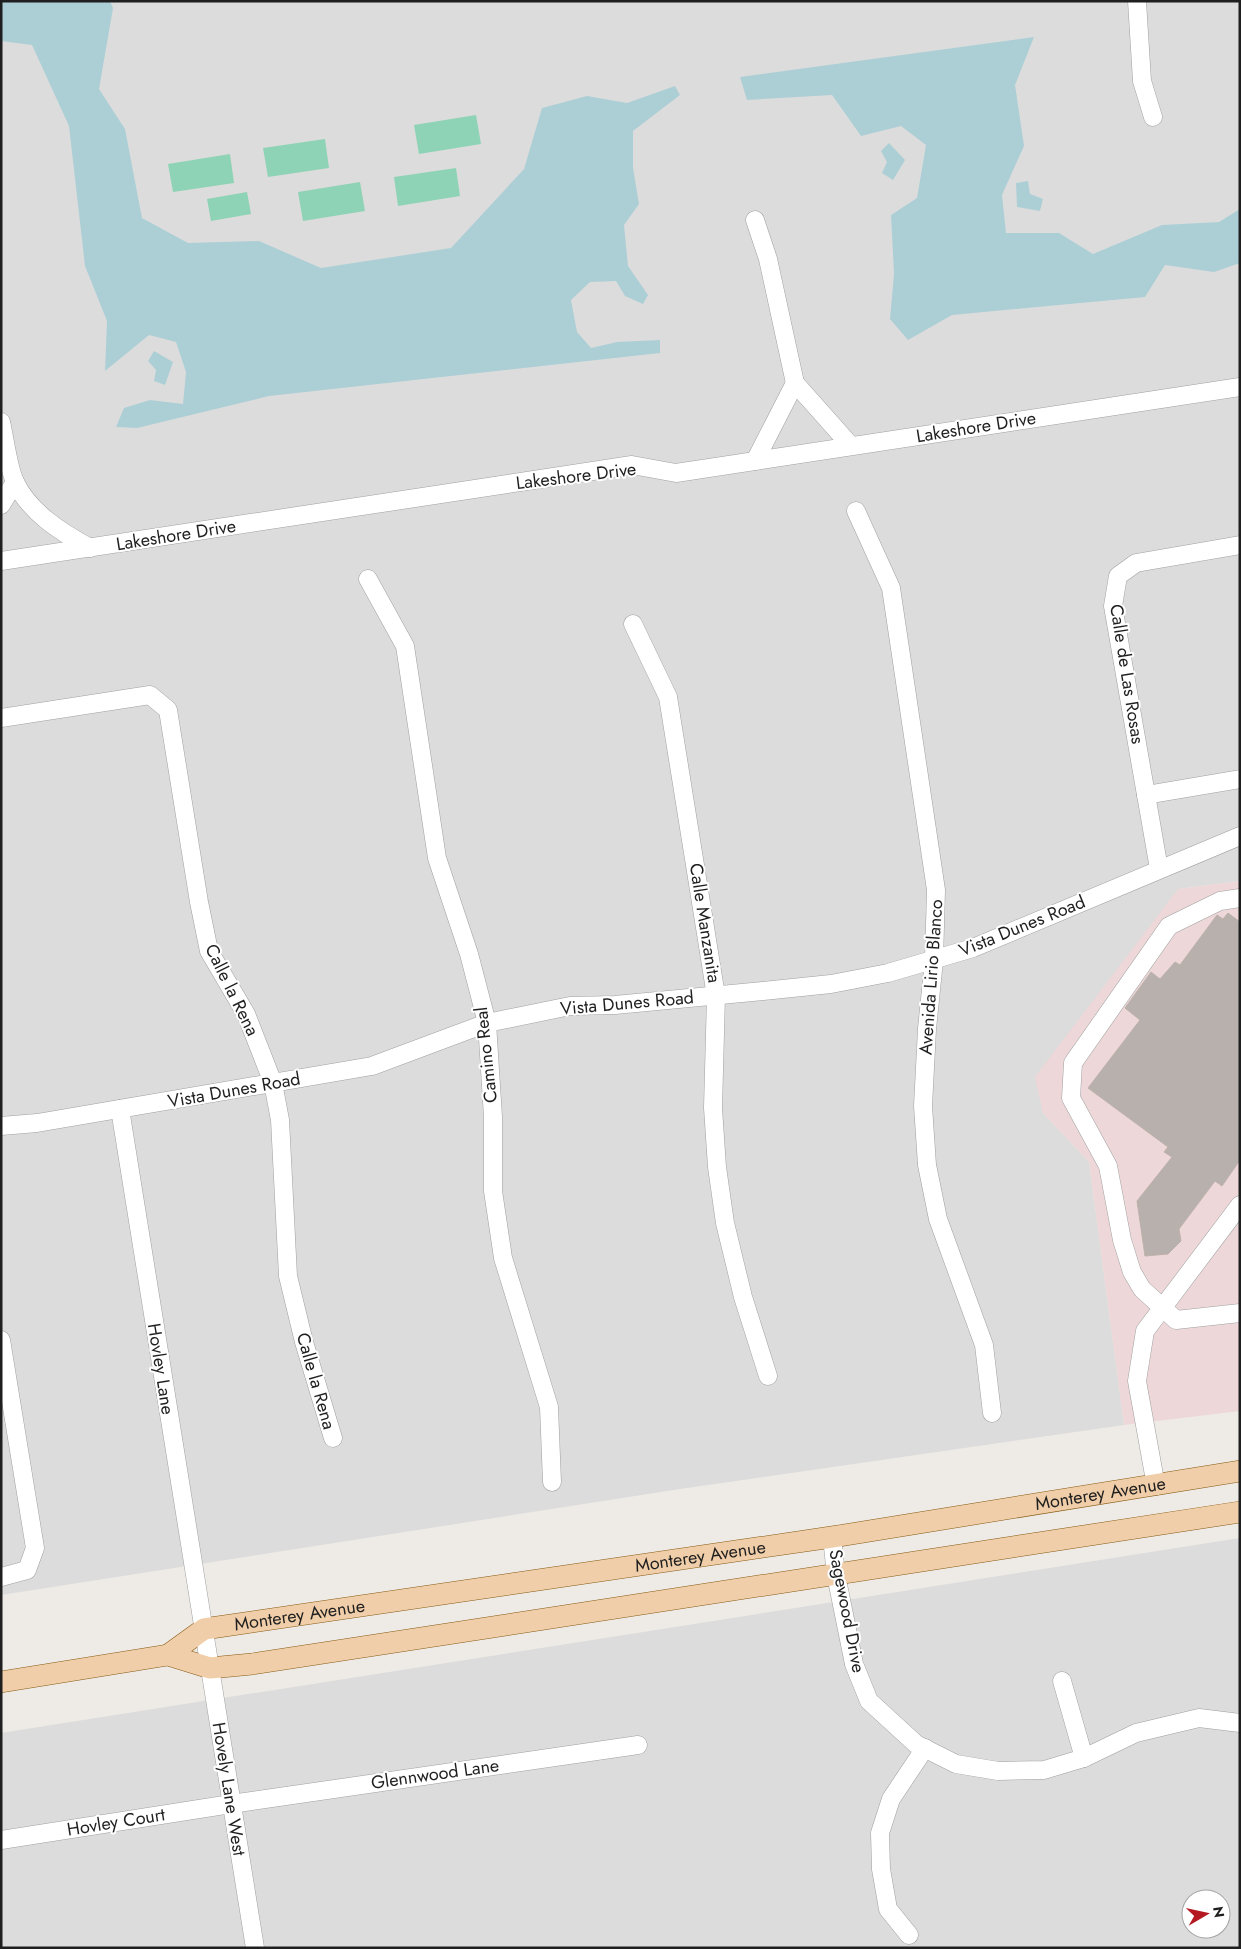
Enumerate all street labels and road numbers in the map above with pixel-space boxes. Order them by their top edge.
street label: Lakeshore Drive [914,405,1038,449]
street label: Lakeshore Drive [514,456,638,496]
street label: Lakeshore Drive [114,513,238,557]
street label: Calle de Las Rosas [1103,602,1151,746]
street label: Calle Manzanita [683,861,727,985]
street label: Vista Dunes Road [955,889,1089,963]
street label: Avenida Lirio Blanco [913,898,949,1056]
street label: Calle la Rena [198,940,266,1040]
street label: Vista Dunes Road [559,984,695,1022]
street label: Camino Real [468,1006,504,1104]
street label: Vista Dunes Road [166,1066,302,1114]
street label: Hovley Lane [141,1321,181,1417]
street label: Calle la Rena [290,1330,342,1432]
street label: Monterey Avenue [1033,1470,1168,1517]
street label: Monterey Avenue [633,1534,767,1579]
street label: Sagewood Drive [822,1547,872,1675]
street label: Monterey Avenue [232,1593,367,1637]
street label: Hovely Lane West [206,1720,252,1858]
street label: Glennwood Lane [369,1752,501,1796]
street label: Hovley Court [65,1801,168,1843]

